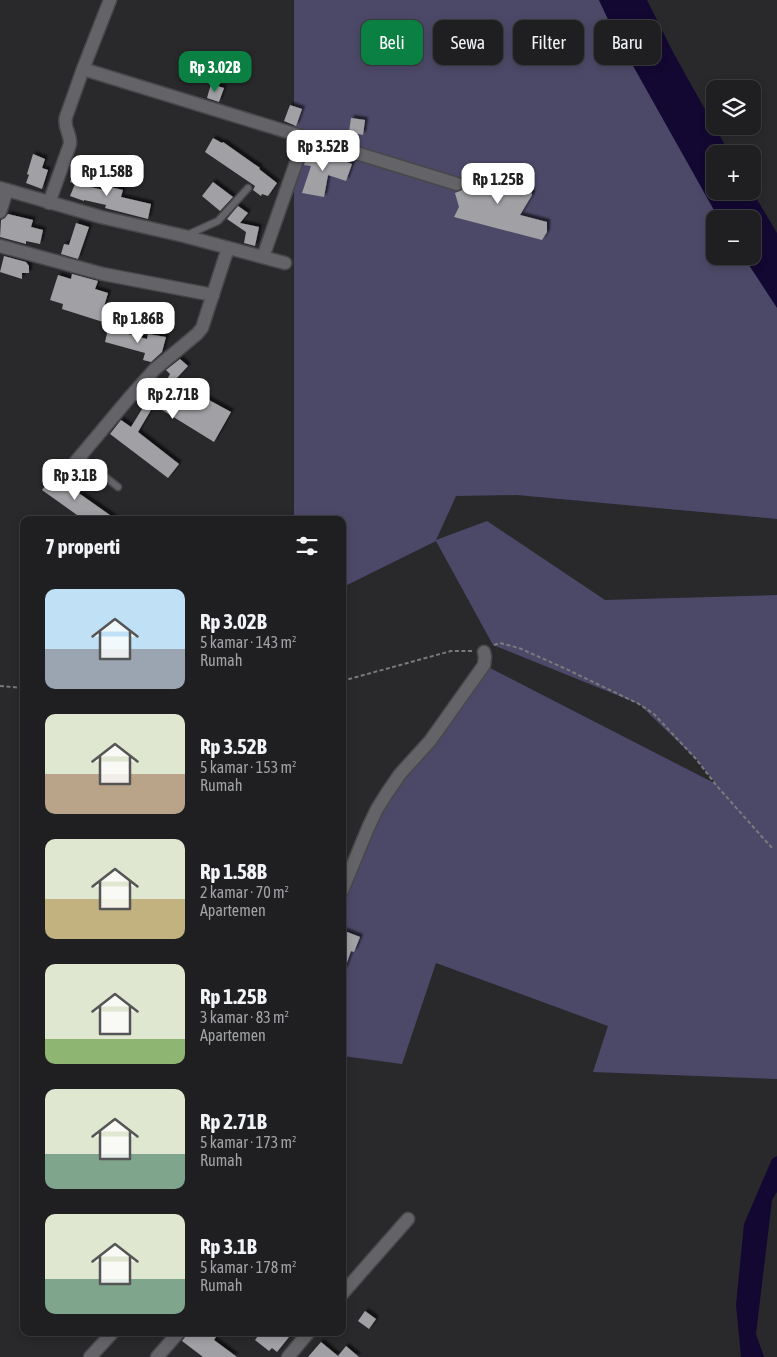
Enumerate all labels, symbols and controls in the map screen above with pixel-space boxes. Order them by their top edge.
chip: Beli [361,20,423,65]
chip: Sewa [433,20,503,65]
chip: Filter [513,20,584,65]
chip: Baru [594,20,661,65]
pin: Rp 3.02B [163,51,267,93]
text: Rp 3.02B [190,58,240,76]
map controls [706,80,761,265]
button: layers [706,80,761,135]
pin: Rp 3.52B [271,130,375,172]
text: Rp 3.52B [298,137,348,155]
button: + [706,145,761,200]
pin: Rp 1.58B [55,154,159,197]
text: Rp 1.58B [82,162,132,180]
pin: Rp 1.25B [446,162,550,205]
text: Rp 1.25B [473,170,523,188]
button: − [706,210,761,265]
pin: Rp 1.86B [86,302,190,344]
text: Rp 1.86B [113,309,163,327]
pin: Rp 2.71B [121,378,225,420]
text: Rp 2.71B [148,385,198,403]
pin: Rp 3.1B [29,458,121,501]
text: Rp 3.1B [53,466,97,484]
icon: filters [293,532,321,560]
text: 7 properti [45,534,120,558]
icon: home [85,609,145,669]
text: Rp 3.02B [200,609,267,633]
text: 5 kamar · 143 m² [200,633,296,651]
text: Rumah [200,651,242,669]
icon: home [85,734,145,794]
text: Rp 3.52B [200,734,267,758]
text: 5 kamar · 153 m² [200,758,296,776]
text: Rumah [200,776,242,794]
icon: home [85,859,145,919]
text: Rp 1.58B [200,859,267,883]
text: 2 kamar · 70 m² [200,883,289,901]
text: Apartemen [200,901,266,919]
icon: home [85,984,145,1044]
text: Rp 1.25B [200,984,267,1008]
text: 3 kamar · 83 m² [200,1008,289,1026]
text: Apartemen [200,1026,266,1044]
icon: home [85,1109,145,1169]
text: Rp 2.71B [200,1109,267,1133]
text: 5 kamar · 173 m² [200,1133,296,1151]
text: Rumah [200,1151,242,1169]
icon: home [85,1234,145,1294]
text: Rp 3.1B [200,1234,257,1258]
text: 5 kamar · 178 m² [200,1258,296,1276]
text: Rumah [200,1276,242,1294]

